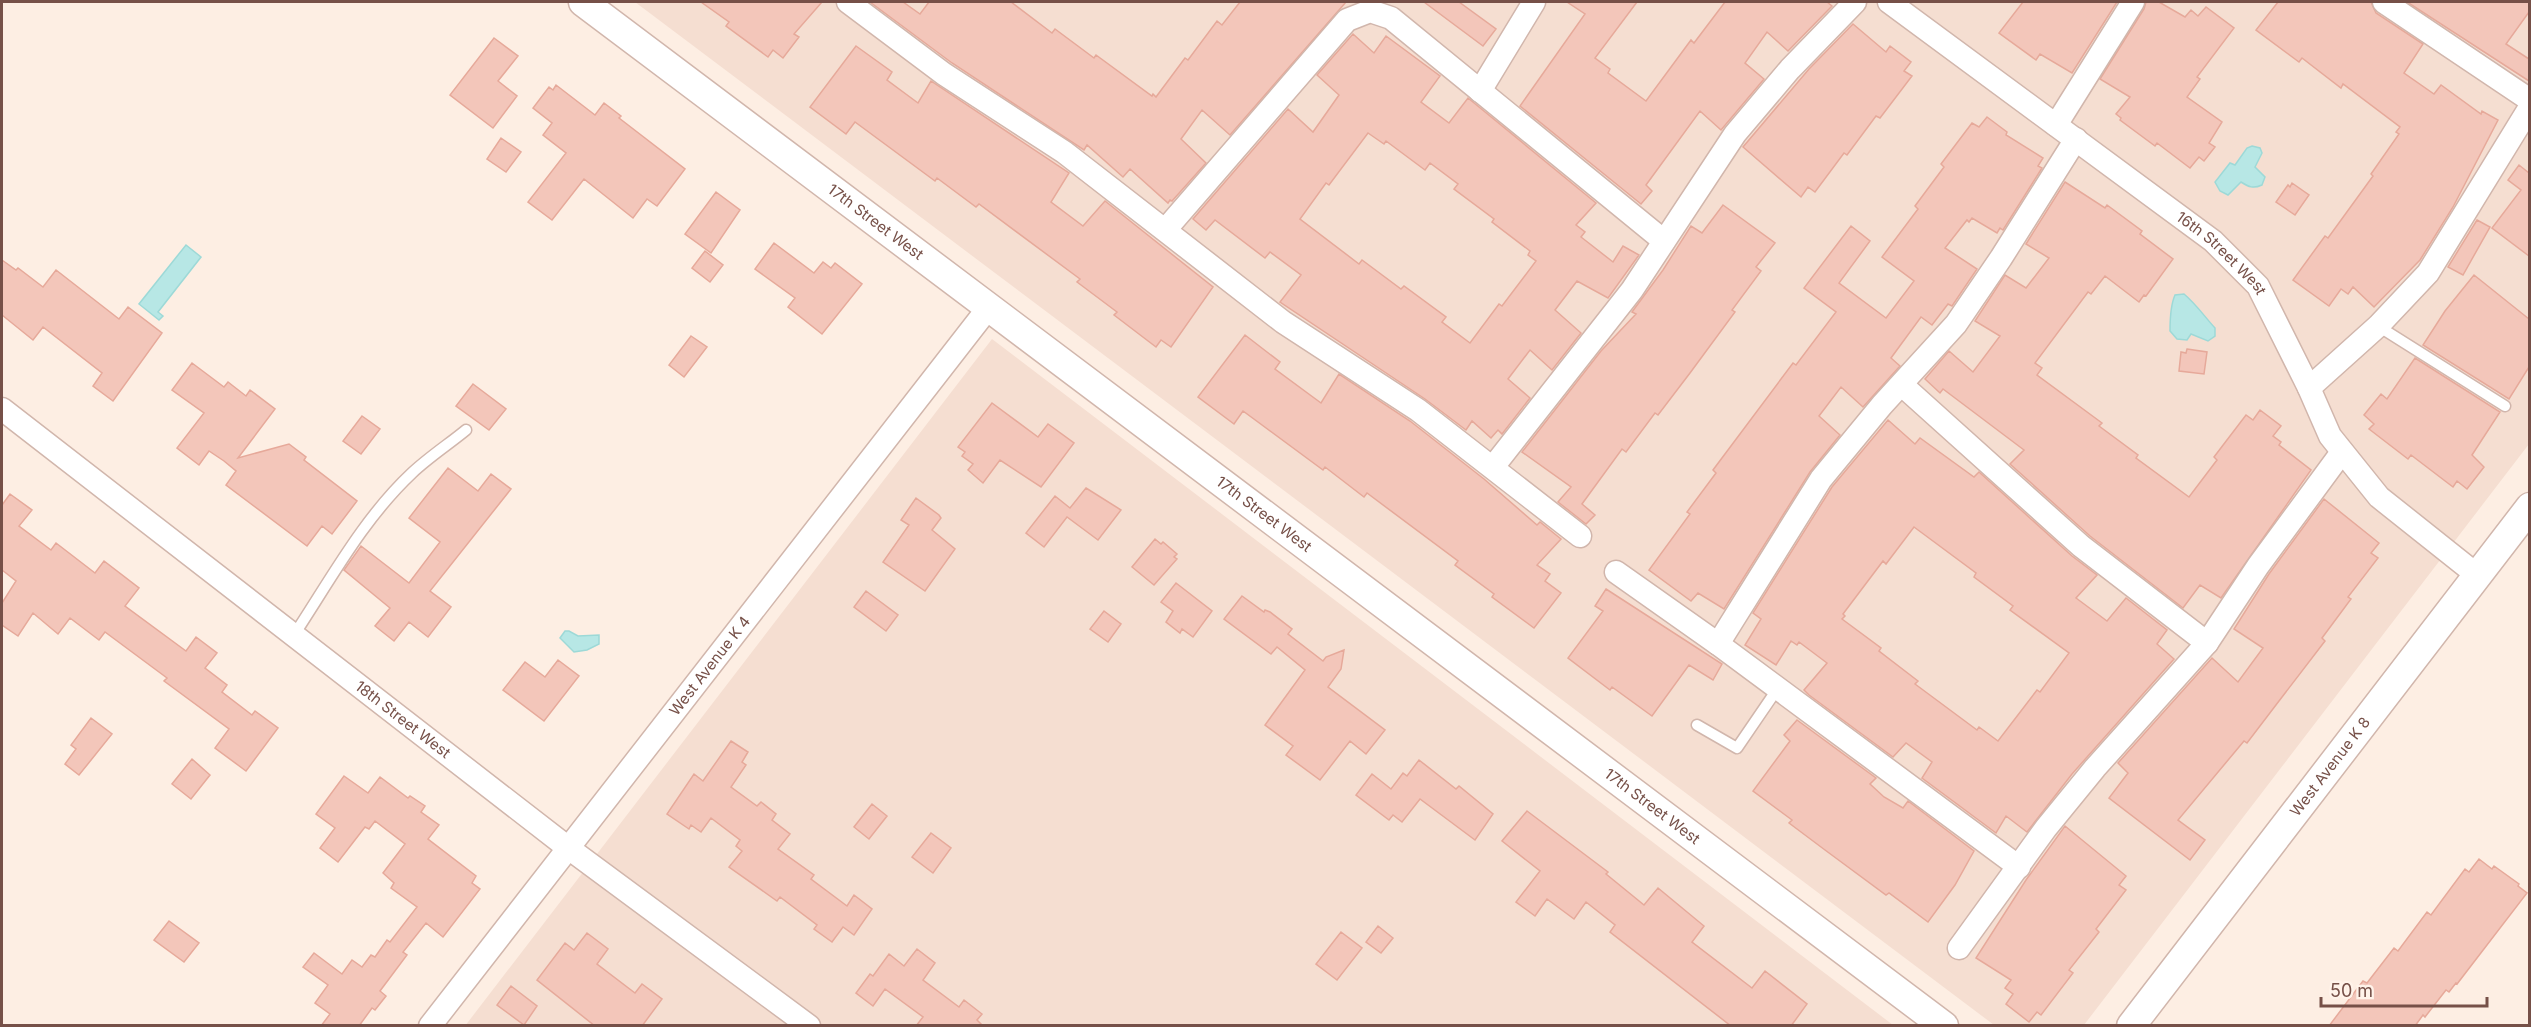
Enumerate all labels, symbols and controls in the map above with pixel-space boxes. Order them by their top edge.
street label: 17th Street West [824,180,927,264]
street label: 16th Street West [2173,207,2271,298]
street label: 17th Street West [1213,472,1316,556]
street label: West Avenue K 4 [665,612,754,719]
street label: 18th Street West [351,676,455,762]
street label: West Avenue K 8 [2286,713,2374,820]
street label: 17th Street West [1601,764,1704,848]
scale bar [2321,970,2488,1008]
text: 50 m [2330,980,2373,1001]

